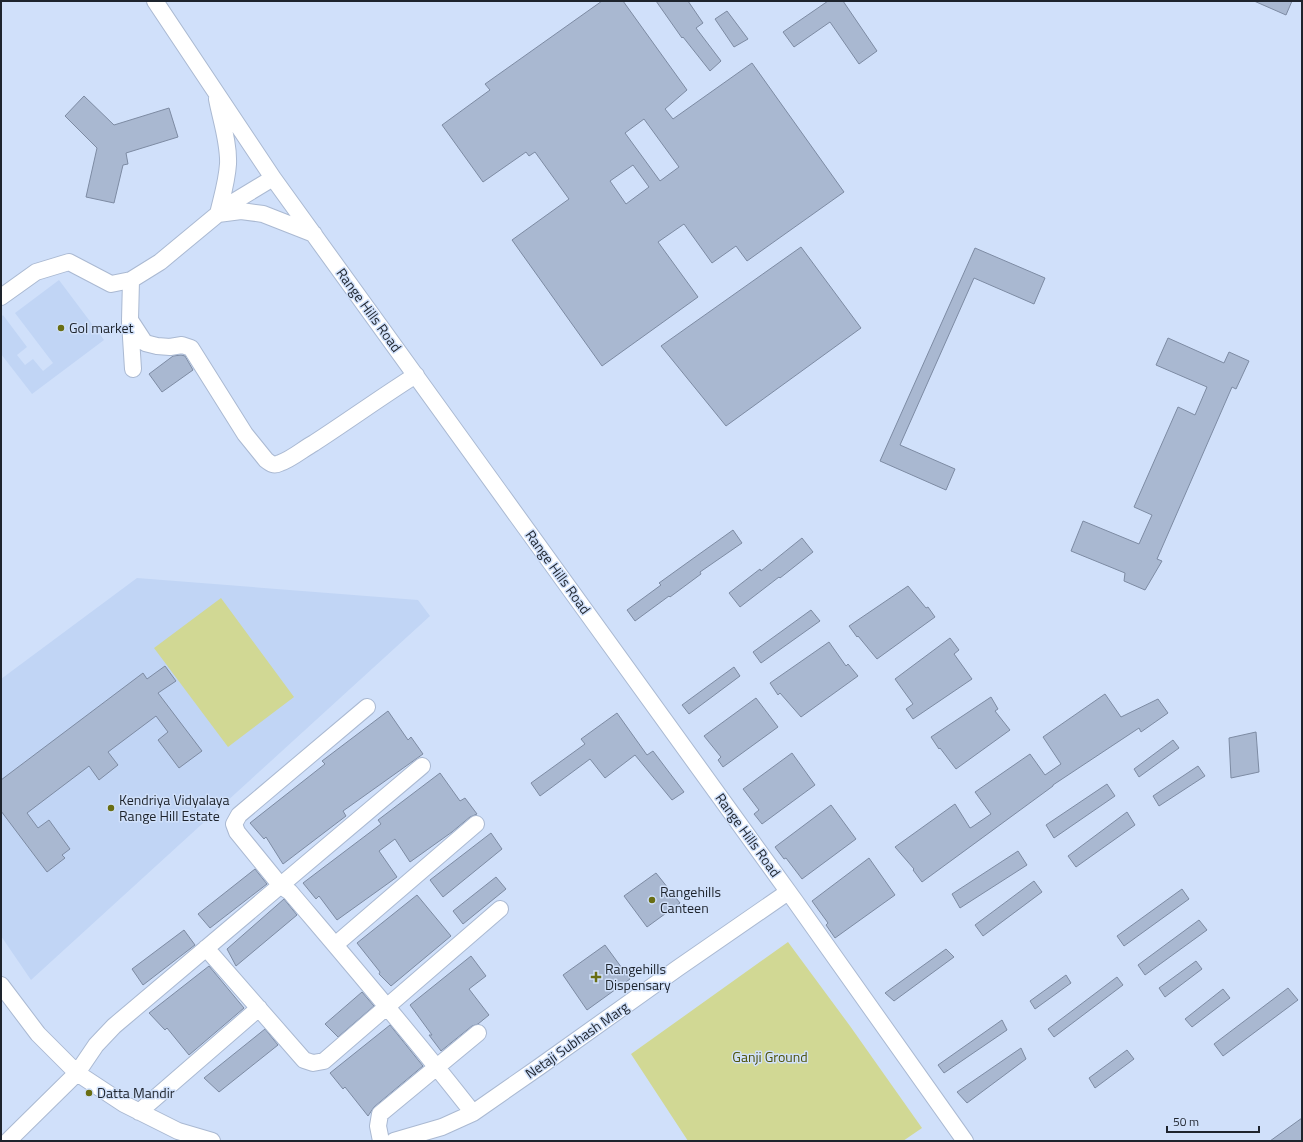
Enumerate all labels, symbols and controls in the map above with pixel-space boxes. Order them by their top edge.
street label: Range Hills Road [332,263,407,356]
place label: Gol market [69,317,133,338]
marker: Gol market [56,323,66,333]
street label: Range Hills Road [521,525,596,618]
street label: Range Hills Road [711,788,786,881]
place label: Kendriya Vidyalaya Range Hill Estate [119,789,230,826]
marker: Kendriya Vidyalaya Range Hill Estate [106,803,116,813]
place label: Rangehills Canteen [660,881,721,918]
marker: Rangehills Canteen [647,895,657,905]
place label: Rangehills Dispensary [605,958,671,995]
marker: Rangehills Dispensary [590,971,602,983]
street label: Netaji Subhash Marg [521,996,633,1083]
park label: Ganji Ground [732,1046,808,1067]
place label: Datta Mandir [97,1082,175,1103]
marker: Datta Mandir [84,1088,94,1098]
scale bar [1167,1108,1259,1134]
text: 50 m [1173,1112,1199,1131]

